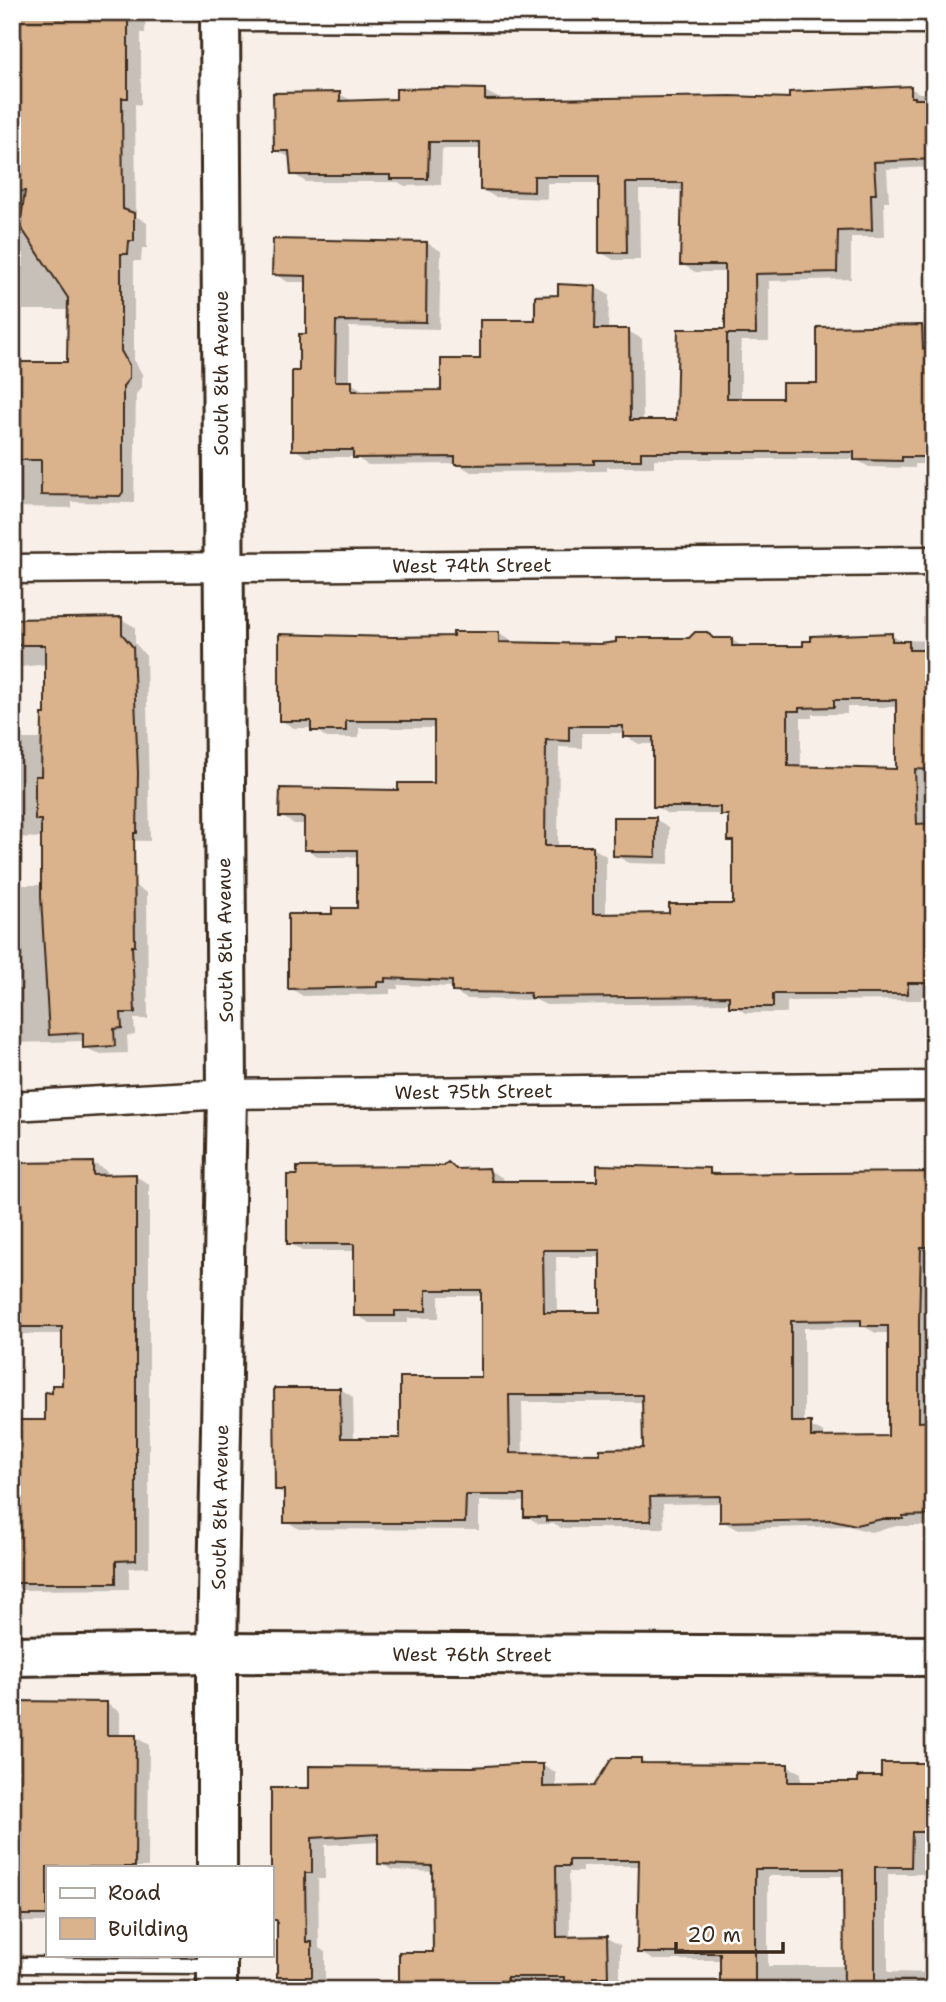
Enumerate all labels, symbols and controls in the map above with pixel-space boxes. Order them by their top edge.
street label: South 8th Avenue [209,290,234,456]
street label: West 74th Street [392,552,552,578]
street label: South 8th Avenue [211,857,239,1023]
street label: West 75th Street [394,1078,553,1105]
street label: South 8th Avenue [206,1424,234,1590]
street label: West 76th Street [392,1641,552,1667]
legend [46,1866,273,1956]
text: Road [108,1879,161,1907]
scale bar [676,1911,783,1955]
text: Building [108,1915,188,1943]
text: 20 m [687,1921,741,1949]

